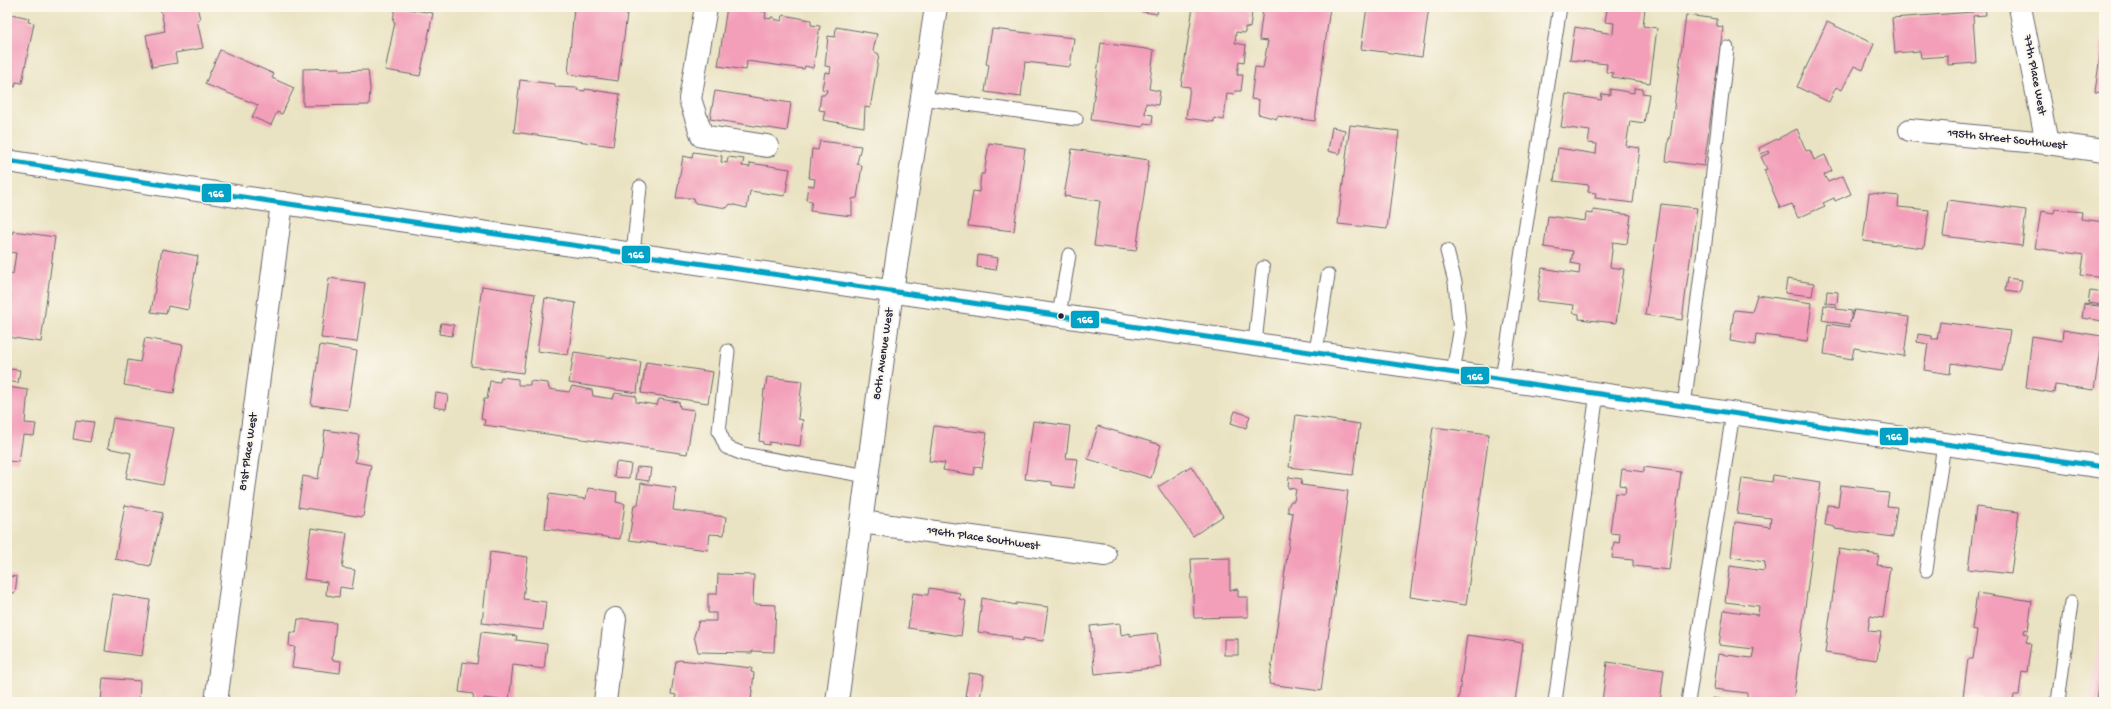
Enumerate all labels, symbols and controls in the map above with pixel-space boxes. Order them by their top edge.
street label: 77th Place West [2019,33,2049,117]
street label: 195th Street Southwest [1946,127,2068,153]
line badge: 166 [201,183,232,203]
text: 166 [207,189,224,201]
line badge: 166 [621,245,651,264]
text: 166 [627,250,644,262]
street label: 80th Avenue West [871,306,898,401]
line badge: 166 [1070,310,1100,329]
unlabelled marker [1056,311,1066,321]
text: 166 [1076,315,1093,327]
line badge: 166 [1460,366,1490,385]
text: 166 [1466,372,1483,384]
street label: 81st Place West [237,411,262,492]
line badge: 166 [1879,427,1909,446]
text: 166 [1885,432,1902,444]
street label: 196th Place Southwest [925,524,1041,554]

